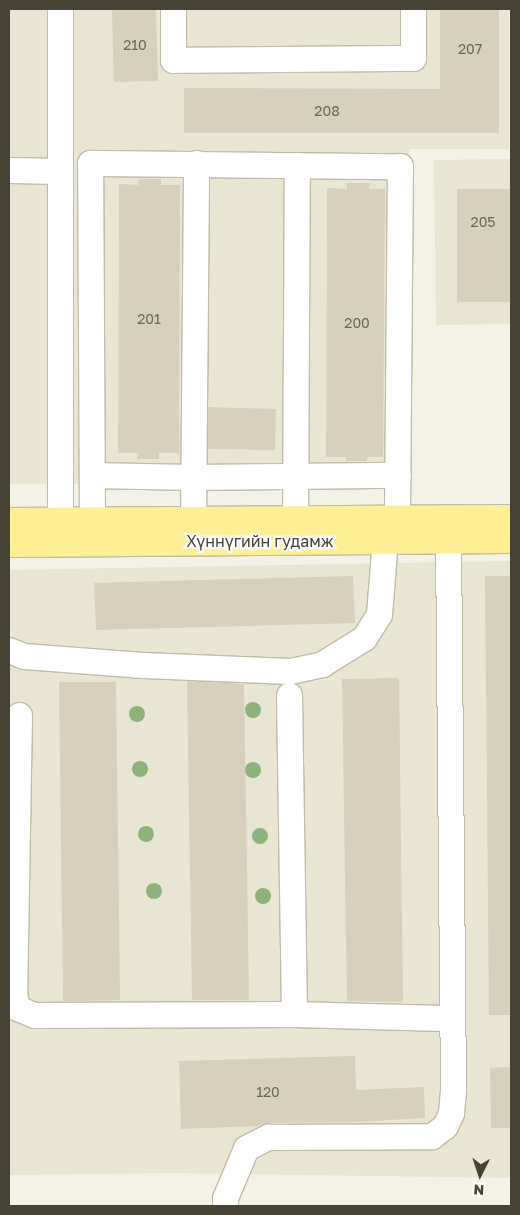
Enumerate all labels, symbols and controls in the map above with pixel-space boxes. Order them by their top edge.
house number: 210 [123,37,147,53]
house number: 207 [458,41,482,57]
house number: 208 [314,103,340,119]
house number: 205 [471,214,495,230]
house number: 201 [137,311,161,327]
house number: 200 [344,315,370,331]
street label: Хүннүгийн гудамж [186,531,334,551]
house number: 120 [256,1084,280,1100]
north arrow [455,1150,505,1200]
text: N [473,1182,485,1199]

